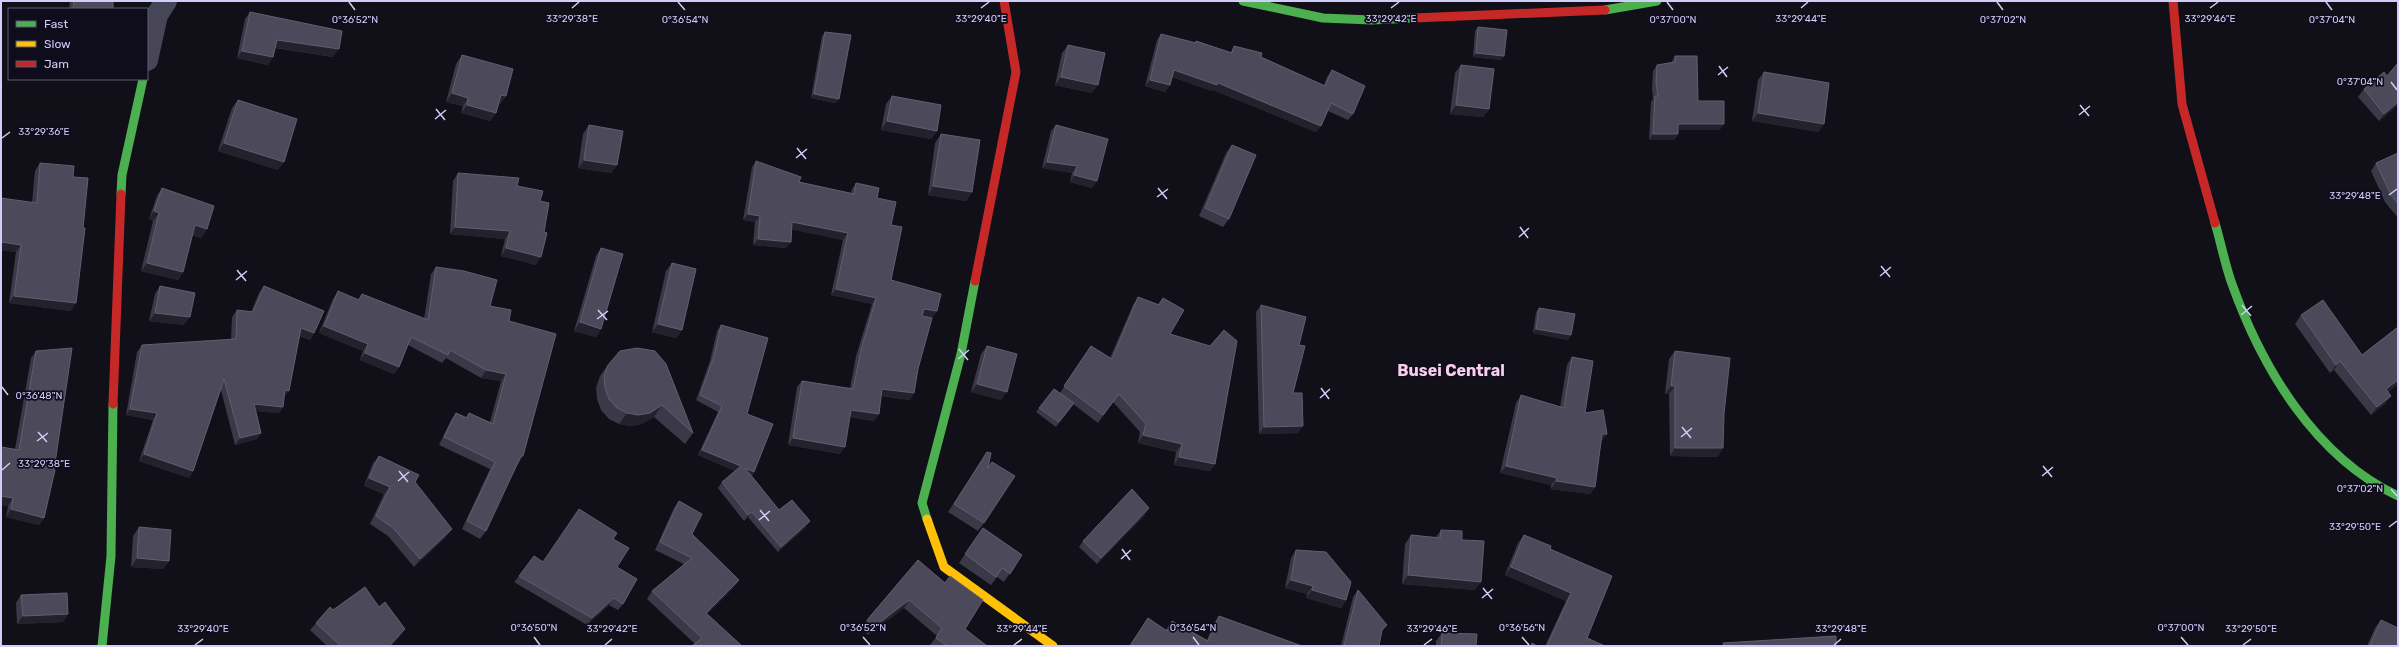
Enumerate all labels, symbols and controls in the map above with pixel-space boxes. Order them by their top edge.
legend [8,8,148,80]
text: 33°29'38"E [546,13,598,25]
text: 33°29'40"E [955,13,1007,25]
text: 33°29'42"E [1365,13,1417,25]
text: 33°29'44"E [1775,13,1827,25]
text: 33°29'46"E [2184,13,2236,25]
text: 0°36'52"N [332,14,378,26]
text: 0°36'54"N [662,14,708,26]
text: 0°37'00"N [1650,14,1697,26]
text: 0°37'02"N [1980,14,2026,26]
text: 0°37'04"N [2309,14,2355,26]
text: Fast [44,17,68,31]
text: Slow [44,37,71,51]
text: Jam [44,57,69,71]
text: 0°37'04"N [2337,76,2383,88]
text: 33°29'36"E [18,126,70,138]
text: 33°29'48"E [2329,190,2381,202]
district label: Busei Central [1397,361,1505,380]
text: 0°36'48"N [16,390,62,402]
text: 33°29'38"E [18,458,70,470]
text: 0°37'02"N [2337,483,2383,495]
text: 33°29'50"E [2329,521,2381,533]
text: 0°36'50"N [510,622,558,634]
text: 0°36'52"N [840,622,886,634]
text: 0°36'54"N [1170,622,1216,634]
text: 0°36'56"N [1499,622,1545,634]
text: 0°37'00"N [2158,622,2205,634]
text: 33°29'40"E [177,623,229,635]
text: 33°29'42"E [586,623,638,635]
text: 33°29'44"E [996,623,1048,635]
text: 33°29'46"E [1406,623,1458,635]
text: 33°29'48"E [1815,623,1867,635]
text: 33°29'50"E [2225,623,2277,635]

